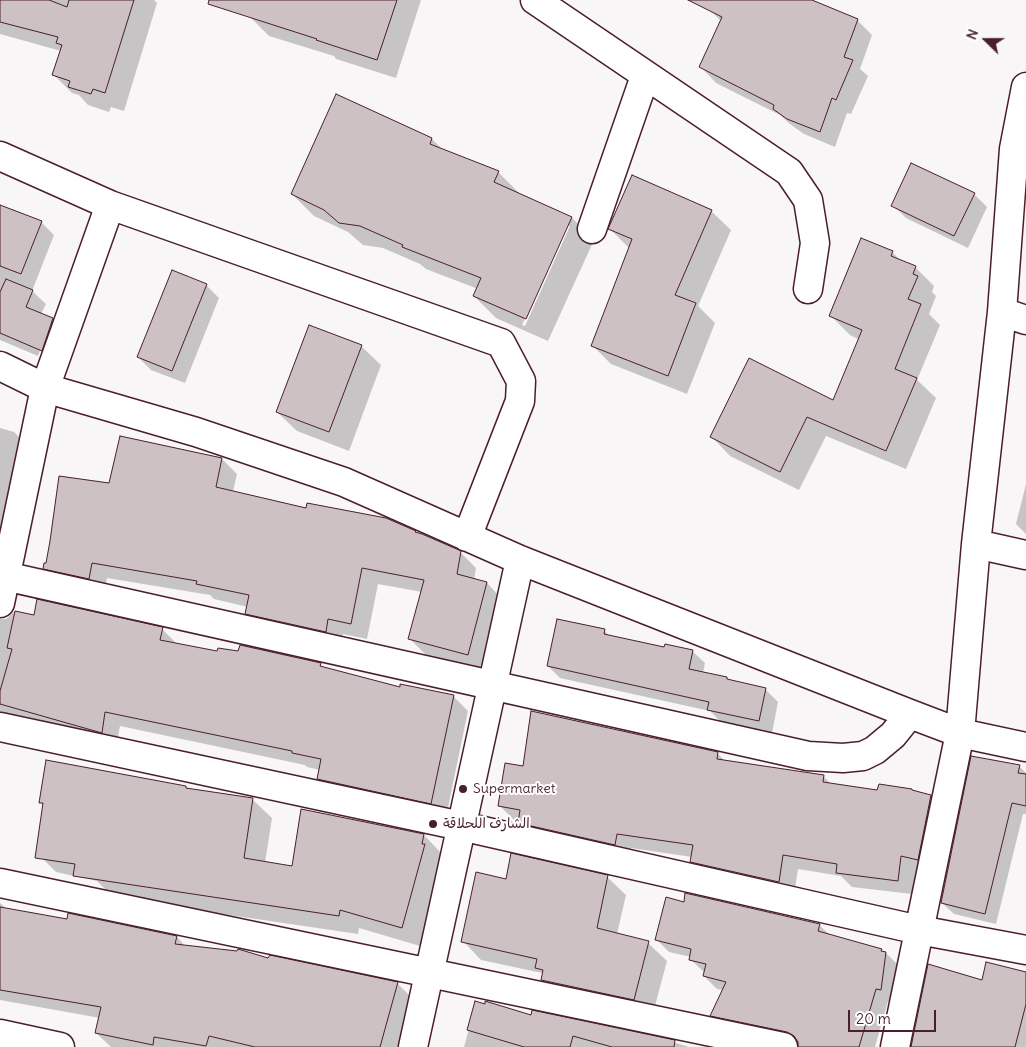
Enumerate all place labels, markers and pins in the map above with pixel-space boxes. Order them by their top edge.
place label: Supermarket [473,781,555,797]
marker: Supermarket [457,783,469,795]
place label: الشارف اللحلاقة [443,816,530,832]
marker: الشارف اللحلاقة [427,818,439,830]

